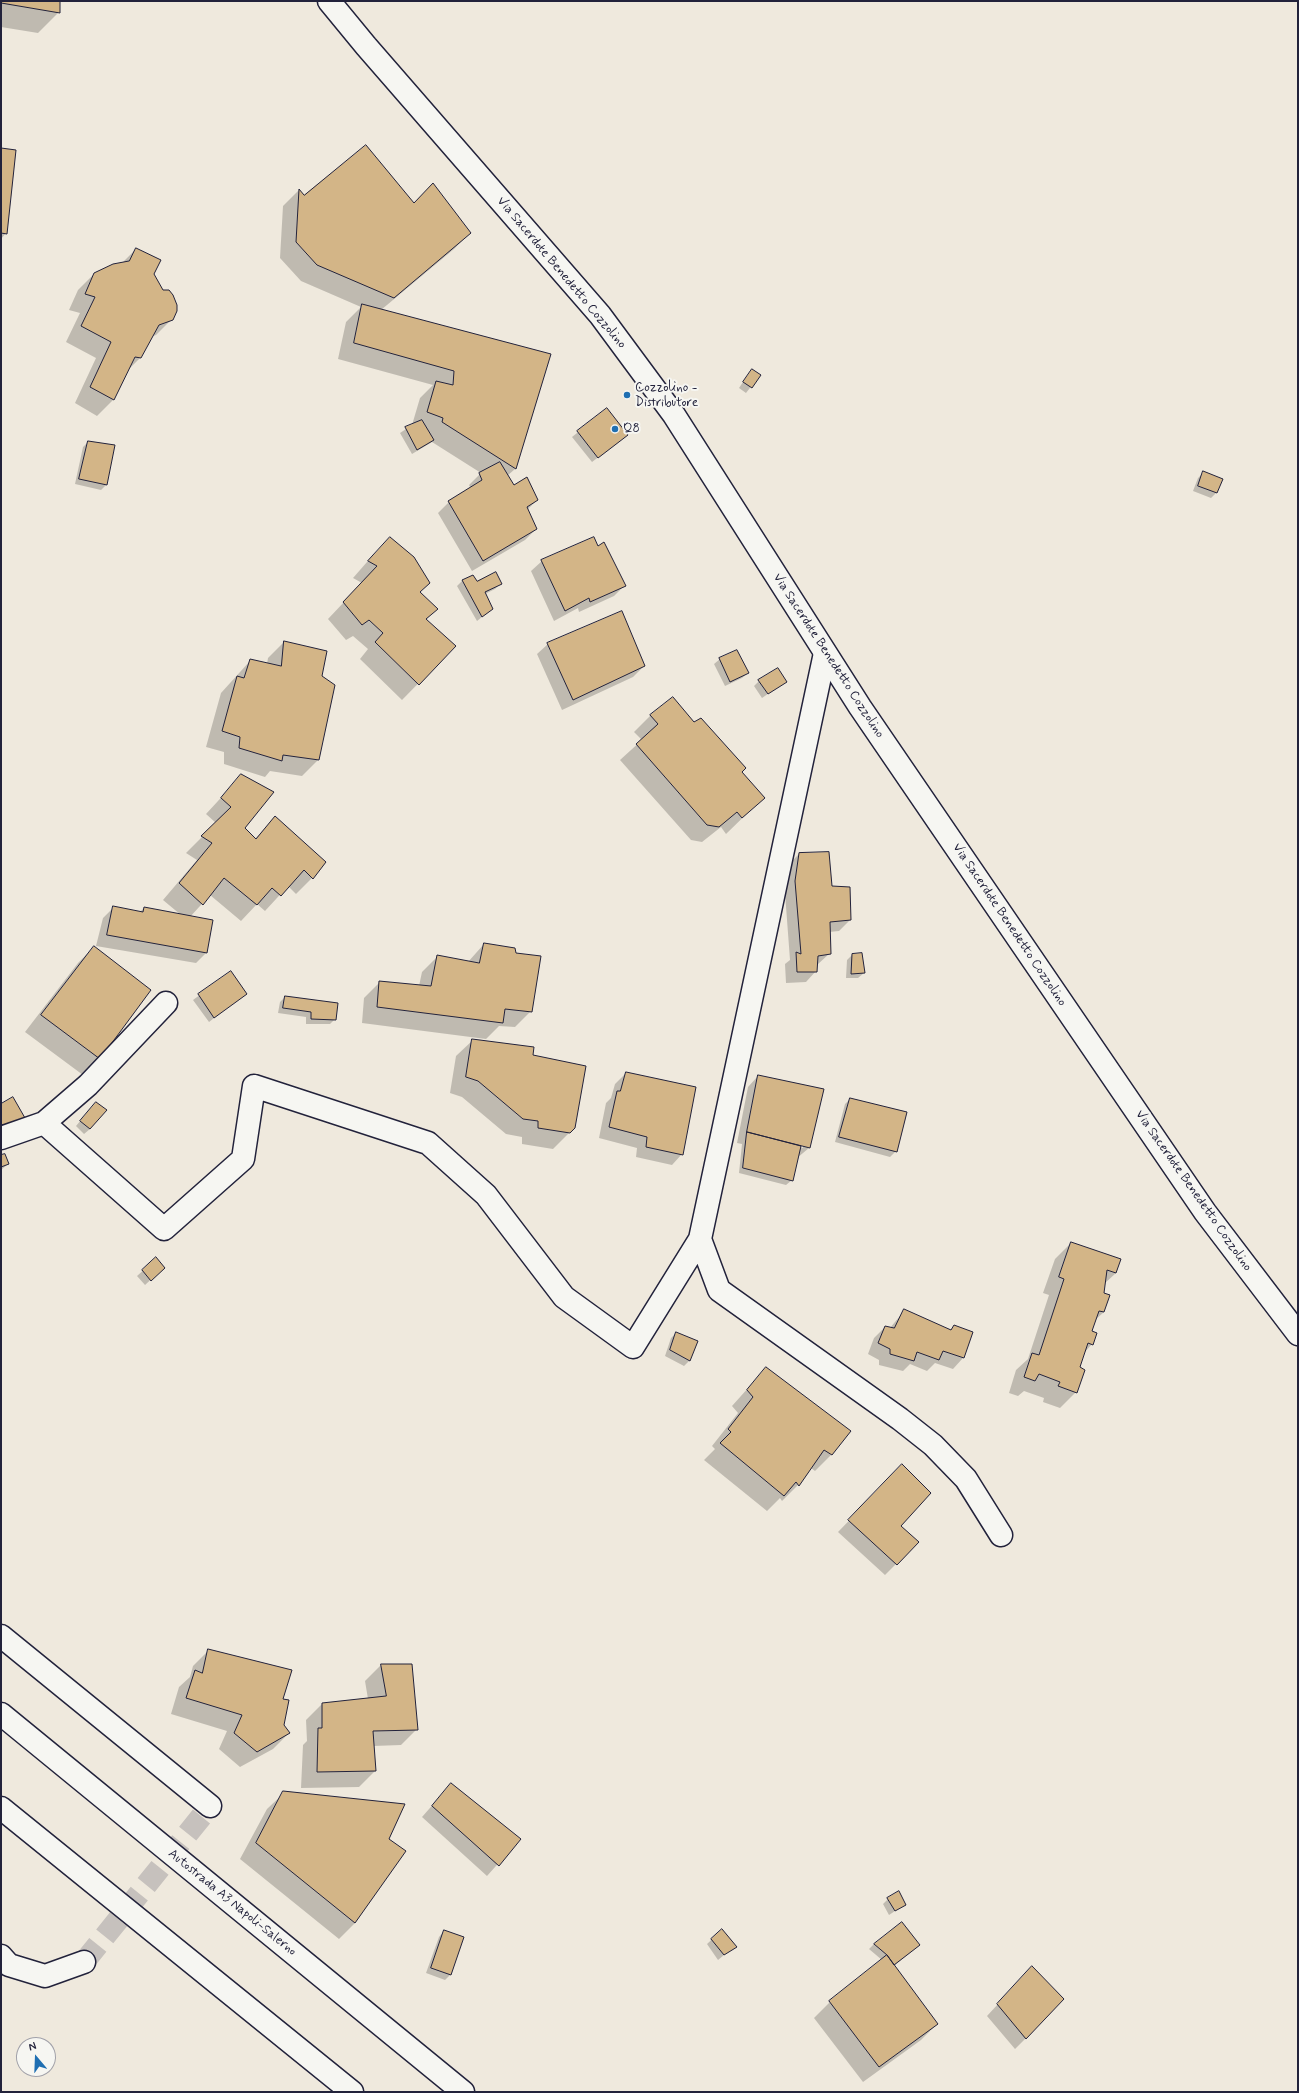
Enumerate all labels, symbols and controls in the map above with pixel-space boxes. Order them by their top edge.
street label: Via Sacerdote Benedetto Cozzolino [493,194,629,352]
place label: Cozzolino - Distributore [635,380,698,411]
marker: Cozzolino - Distributore [622,390,632,400]
place label: Q8 [623,421,640,437]
marker: Q8 [610,424,620,434]
street label: Via Sacerdote Benedetto Cozzolino [769,571,887,741]
street label: Via Sacerdote Benedetto Cozzolino [949,841,1069,1009]
street label: Via Sacerdote Benedetto Cozzolino [1131,1107,1255,1275]
street label: Autostrada A3 Napoli-Salerno [165,1846,299,1960]
north arrow [16,2037,56,2077]
text: N [27,2039,38,2054]

